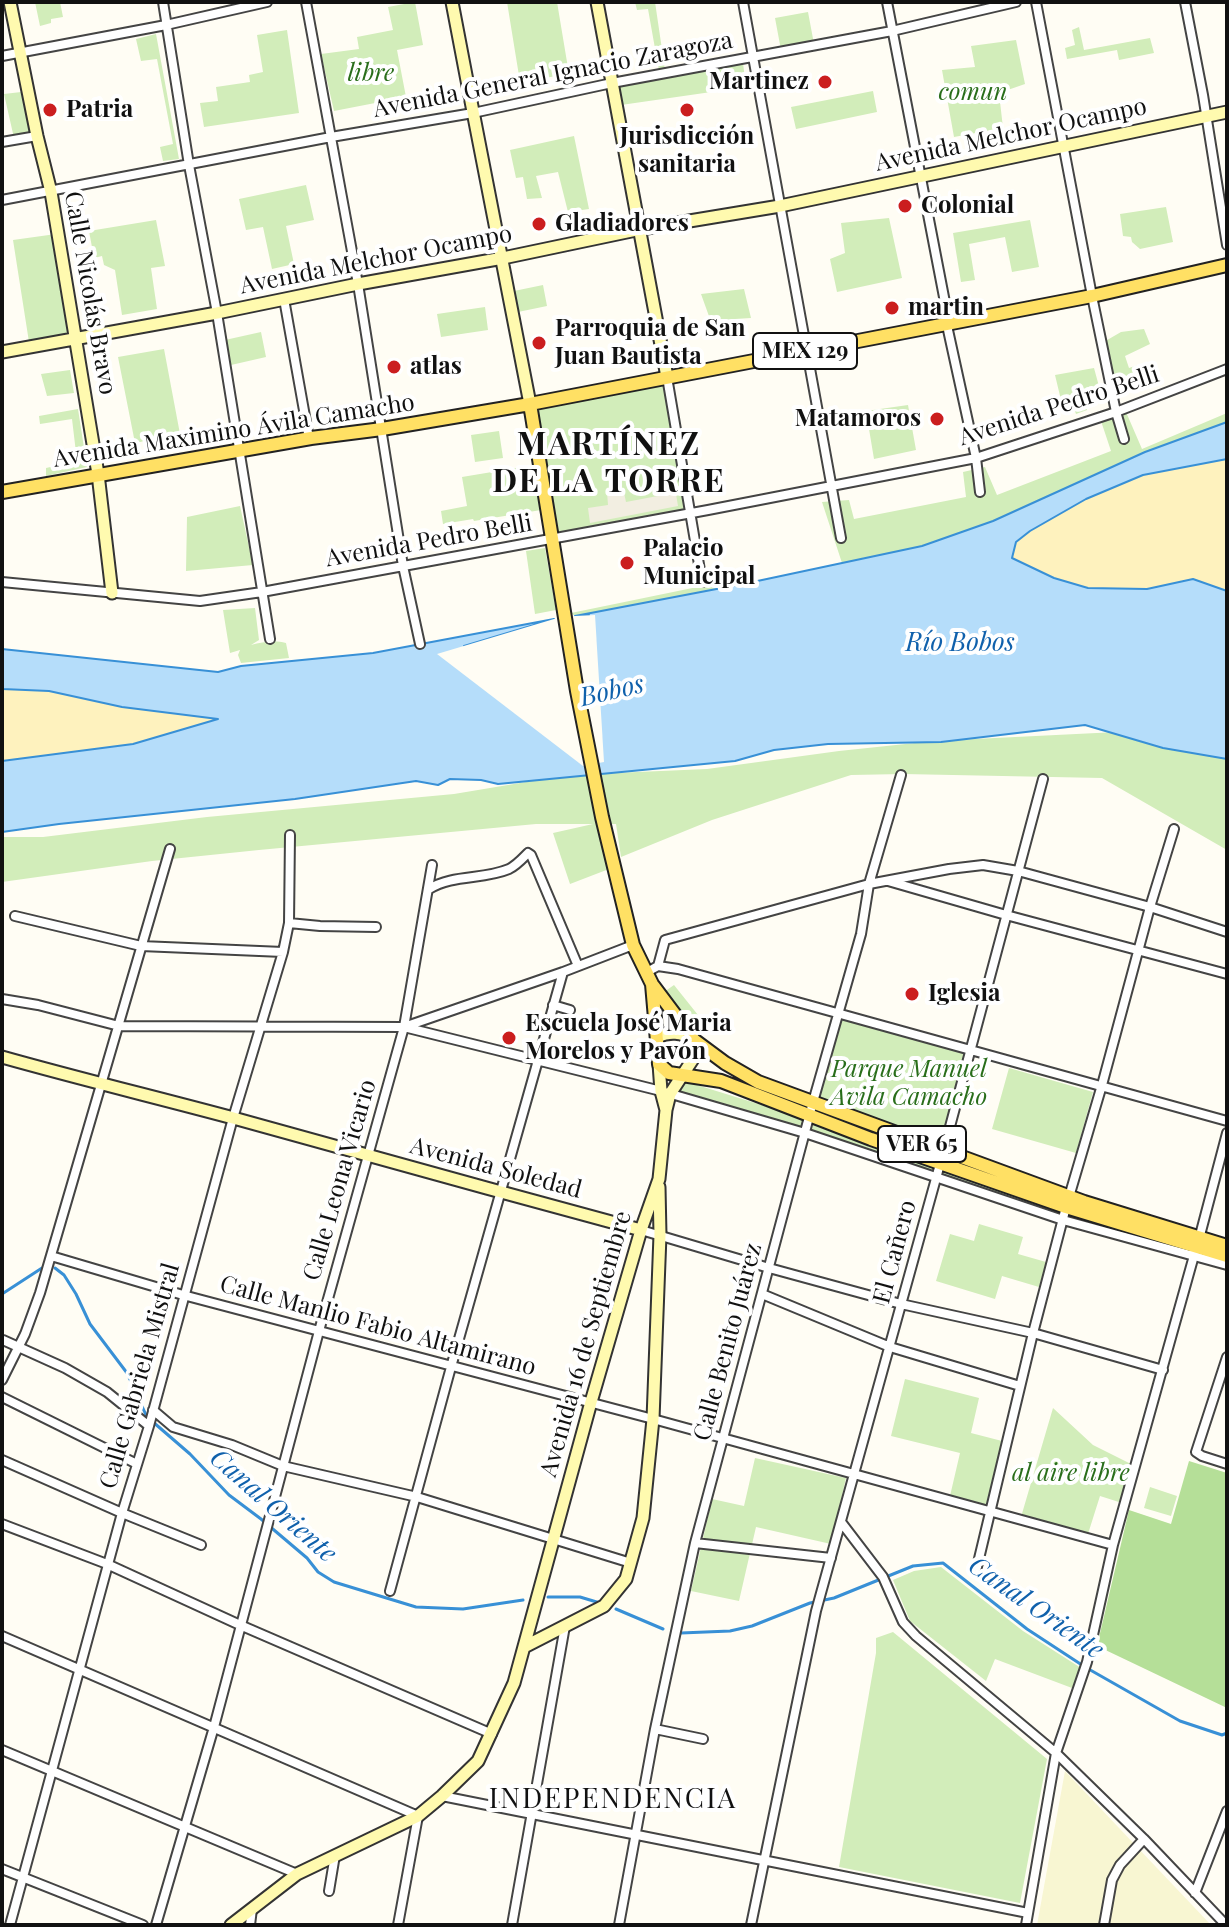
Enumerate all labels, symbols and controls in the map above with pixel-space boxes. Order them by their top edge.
street label: Avenida General Ignacio Zaragoza [371,26,735,124]
park label: libre [348,60,394,88]
place label: Martinez [709,68,809,96]
marker: Martinez [816,73,834,91]
park label: comun [938,79,1008,107]
street label: Avenida Melchor Ocampo [873,92,1149,178]
place label: Patria [66,96,133,124]
marker: Patria [41,101,59,119]
marker: Jurisdicción sanitaria [678,101,696,119]
place label: Jurisdicción sanitaria [620,123,754,179]
street label: Calle Nicolás Bravo [58,189,122,397]
place label: Colonial [921,192,1014,220]
marker: Colonial [896,197,914,215]
place label: Gladiadores [555,210,689,238]
marker: Gladiadores [530,215,548,233]
street label: Avenida Melchor Ocampo [237,219,515,301]
place label: martin [908,294,984,322]
marker: martin [883,299,901,317]
place label: Parroquia de San Juan Bautista [555,315,746,371]
road number: MEX 129 [753,333,857,369]
marker: Parroquia de San Juan Bautista [530,334,548,352]
place label: atlas [410,353,462,381]
marker: atlas [385,358,403,376]
street label: Avenida Pedro Belli [955,360,1163,452]
street label: Avenida Maximino Ávila Camacho [51,388,417,474]
place label: Matamoros [795,405,921,433]
marker: Matamoros [928,410,946,428]
district label: MARTÍNEZ DE LA TORRE [492,426,726,501]
street label: Avenida Pedro Belli [324,509,534,573]
place label: Palacio Municipal [643,535,756,591]
marker: Palacio Municipal [618,554,636,572]
water label: Río Bobos [905,627,1015,659]
water label: Bobos [577,669,647,713]
place label: Iglesia [928,980,1001,1008]
marker: Iglesia [903,985,921,1003]
place label: Escuela José Maria Morelos y Pavón [525,1010,732,1066]
marker: Escuela José Maria Morelos y Pavón [500,1029,518,1047]
park label: Parque Manuel Avila Camacho [831,1056,987,1112]
street label: Calle Leona Vicario [298,1076,382,1284]
road number: VER 65 [878,1126,966,1162]
street label: Avenida Soledad [407,1131,585,1205]
street label: El Cañero [867,1197,923,1307]
street label: Avenida 16 de Septiembre [534,1208,638,1480]
street label: Calle Benito Juárez [688,1240,768,1444]
street label: Calle Gabriela Mistral [94,1260,186,1492]
street label: Calle Manlio Fabio Altamirano [217,1270,539,1382]
water label: Canal Oriente [203,1443,343,1569]
park label: al aire libre [1012,1460,1130,1488]
water label: Canal Oriente [963,1550,1109,1666]
district label: INDEPENDENCIA [489,1782,737,1816]

